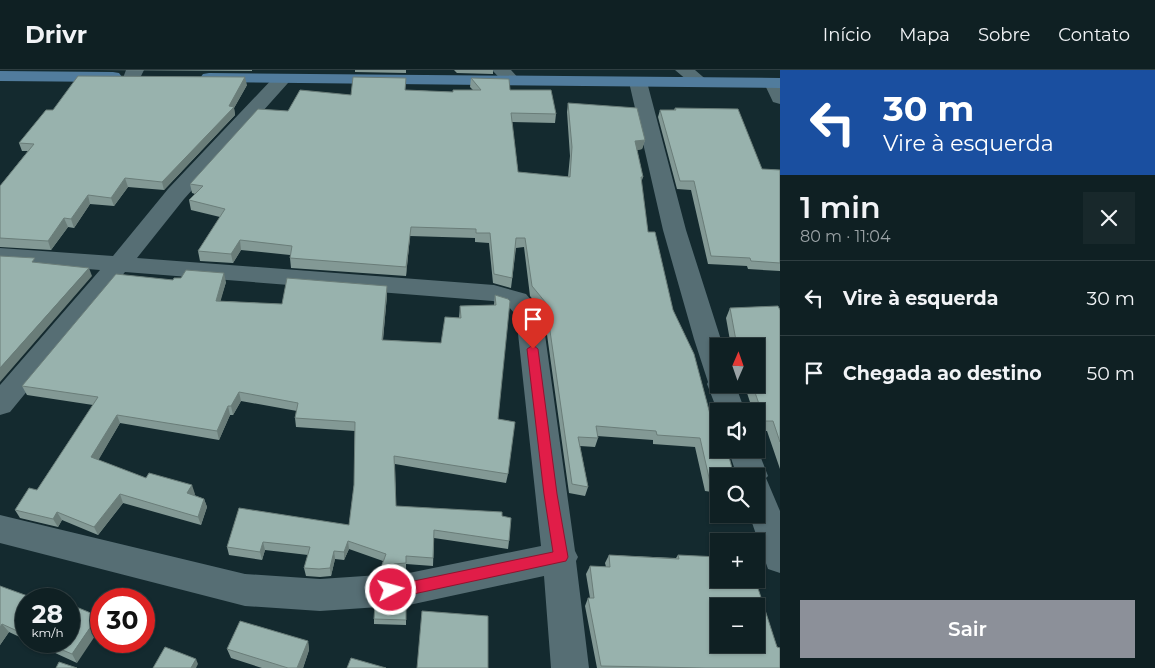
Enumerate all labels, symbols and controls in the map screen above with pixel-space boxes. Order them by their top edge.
text: Drivr [25,20,87,49]
text: Início [823,24,871,46]
text: Mapa [899,24,950,46]
text: Sobre [978,24,1030,46]
text: Contato [1058,24,1130,46]
text: 30 m [883,87,974,130]
icon: left [800,90,865,155]
text: Vire à esquerda [883,130,1054,157]
text: 1 min [800,189,881,226]
button: close [1083,192,1135,244]
text: 80 m · 11:04 [800,227,891,246]
icon: left [800,284,828,312]
text: Vire à esquerda [843,287,998,310]
text: 30 m [1087,287,1135,310]
pin [512,298,554,349]
icon: arrive [519,305,547,333]
north arrow [710,338,765,392]
map controls [710,338,765,653]
icon: arrive [800,359,828,387]
text: Chegada ao destino [843,362,1042,385]
text: 50 m [1087,362,1135,385]
button: sound [710,403,765,458]
button: search [710,468,765,523]
button: + [710,533,765,588]
position arrow [364,563,416,615]
speed limit sign: 30 [90,588,155,653]
button: − [710,598,765,653]
text: 28 [32,599,63,629]
button: Sair [800,600,1135,658]
text: km/h [31,625,64,640]

